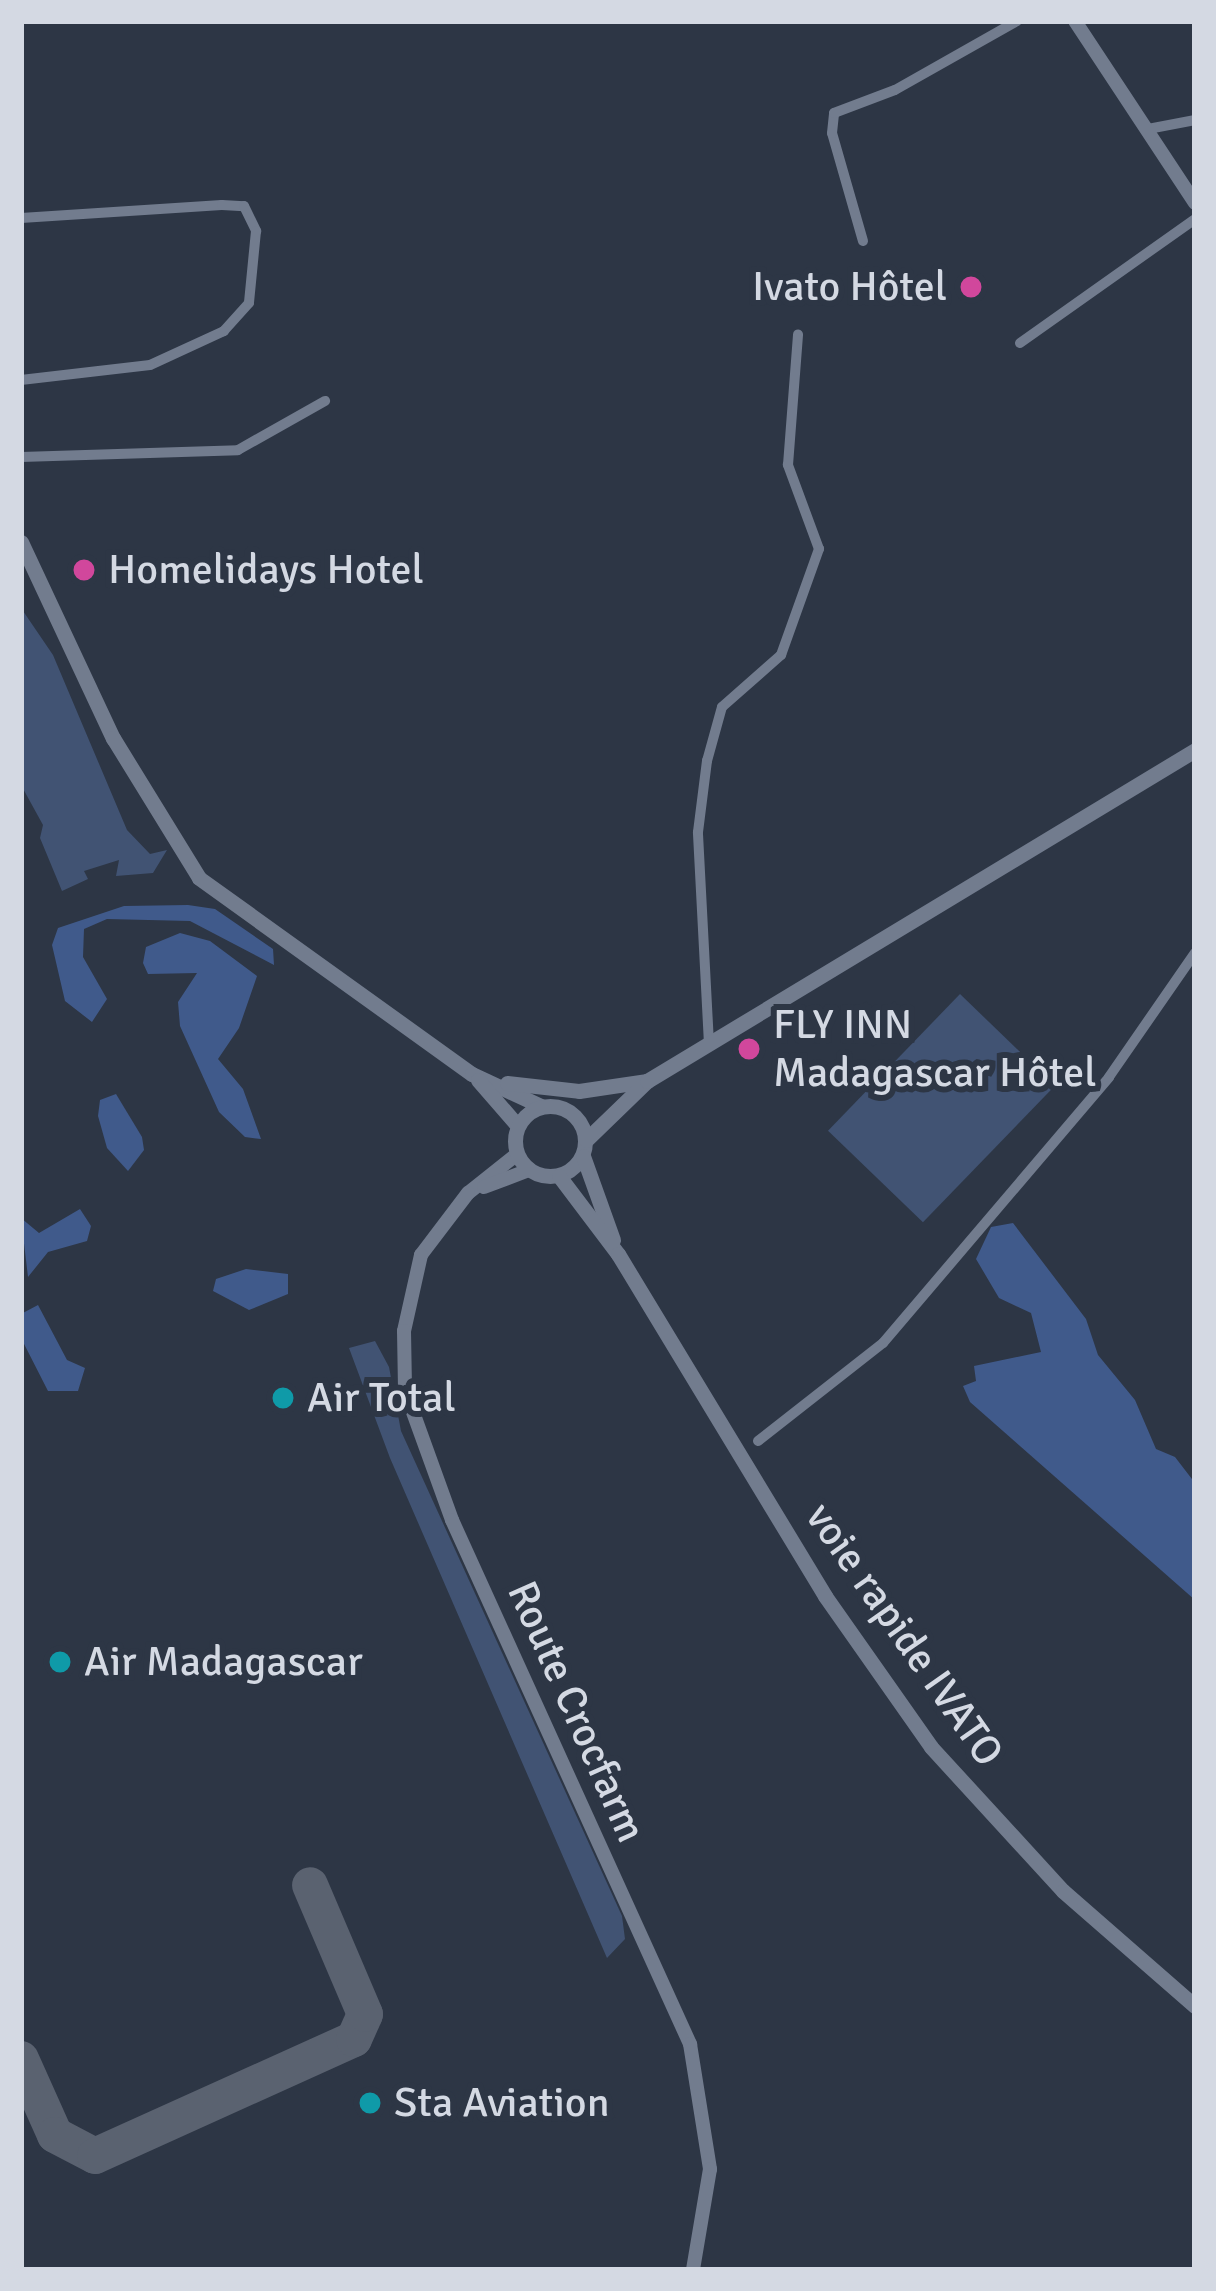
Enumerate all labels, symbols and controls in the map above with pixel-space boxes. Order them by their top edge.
place label: Ivato Hôtel [752,262,947,312]
marker: Ivato Hôtel [958,274,984,300]
place label: Homelidays Hotel [108,545,424,595]
marker: Homelidays Hotel [71,557,97,583]
place label: FLY INN Madagascar Hôtel [773,1000,1097,1098]
marker: FLY INN Madagascar Hôtel [736,1036,762,1062]
place label: Air Total [307,1373,456,1423]
marker: Air Total [270,1385,296,1411]
street label: voie rapide IVATO [795,1494,1013,1776]
street label: Route Crocfarm [496,1574,656,1850]
place label: Air Madagascar [84,1637,363,1687]
marker: Air Madagascar [47,1649,73,1675]
place label: Sta Aviation [394,2078,610,2128]
marker: Sta Aviation [357,2090,383,2116]

